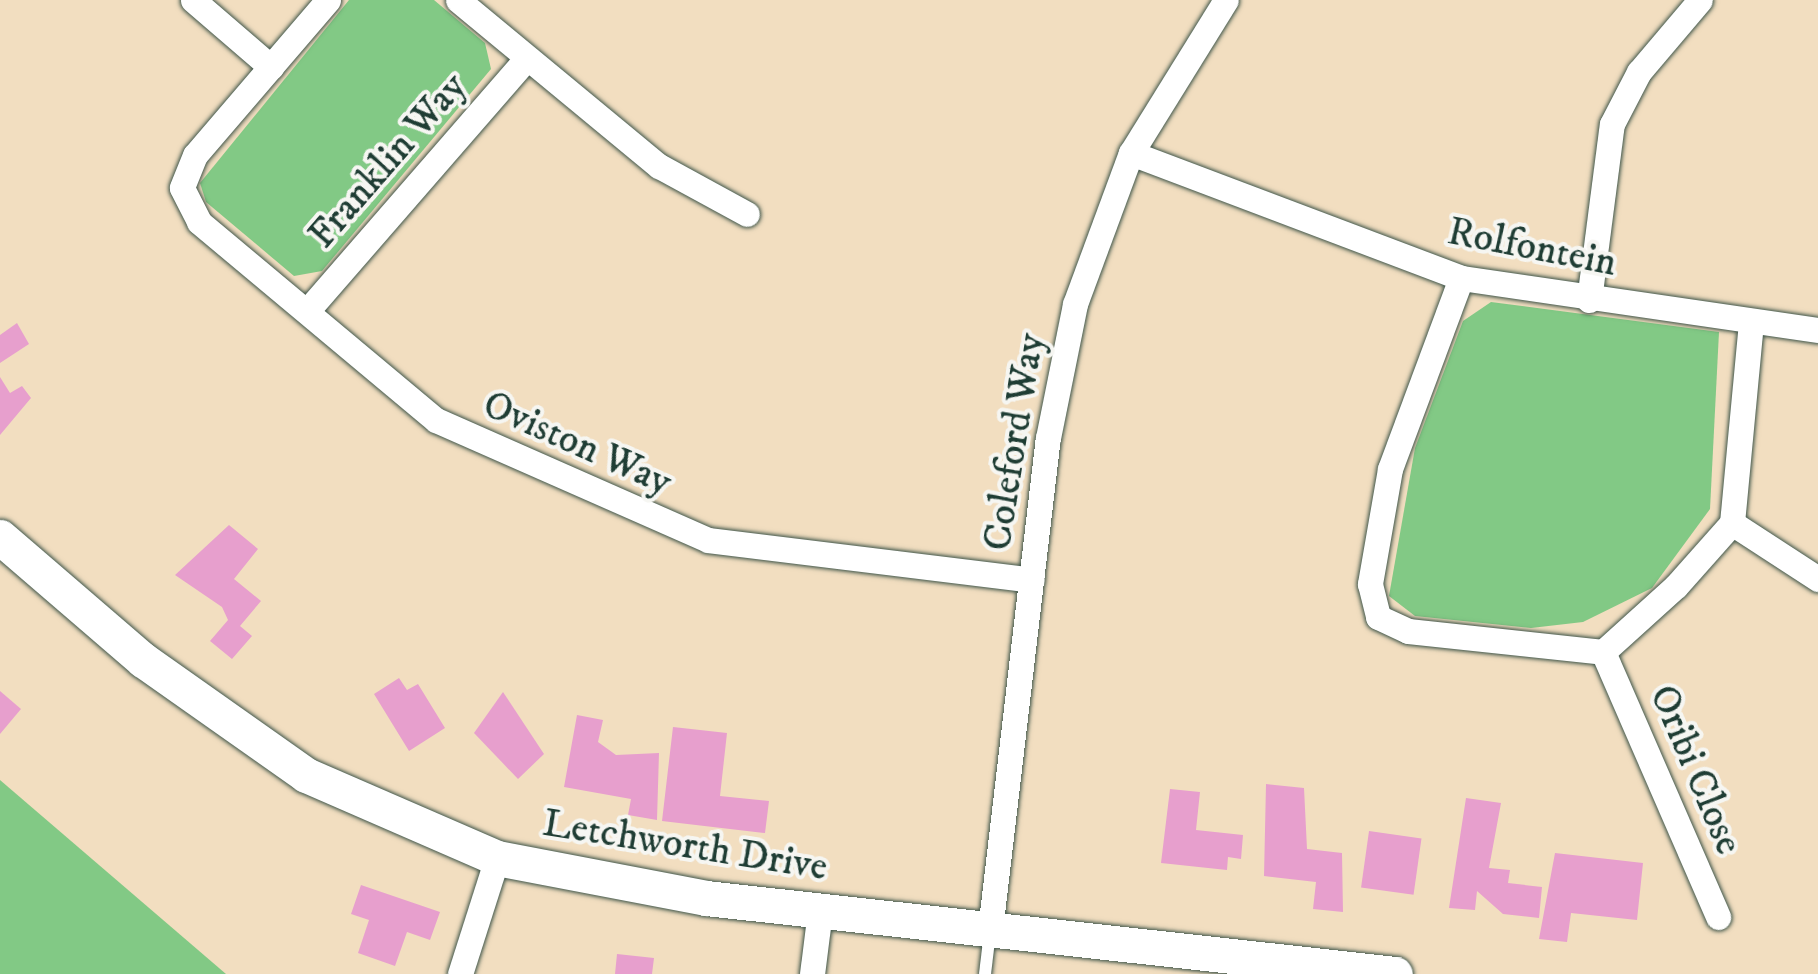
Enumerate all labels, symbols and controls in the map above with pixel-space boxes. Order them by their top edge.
street label: Franklin Way [299,63,477,259]
street label: Rolfontein [1443,208,1621,288]
street label: Coleford Way [974,330,1056,554]
street label: Oviston Way [475,381,679,507]
street label: Oribi Close [1638,678,1752,862]
street label: Letchworth Drive [539,800,831,892]

